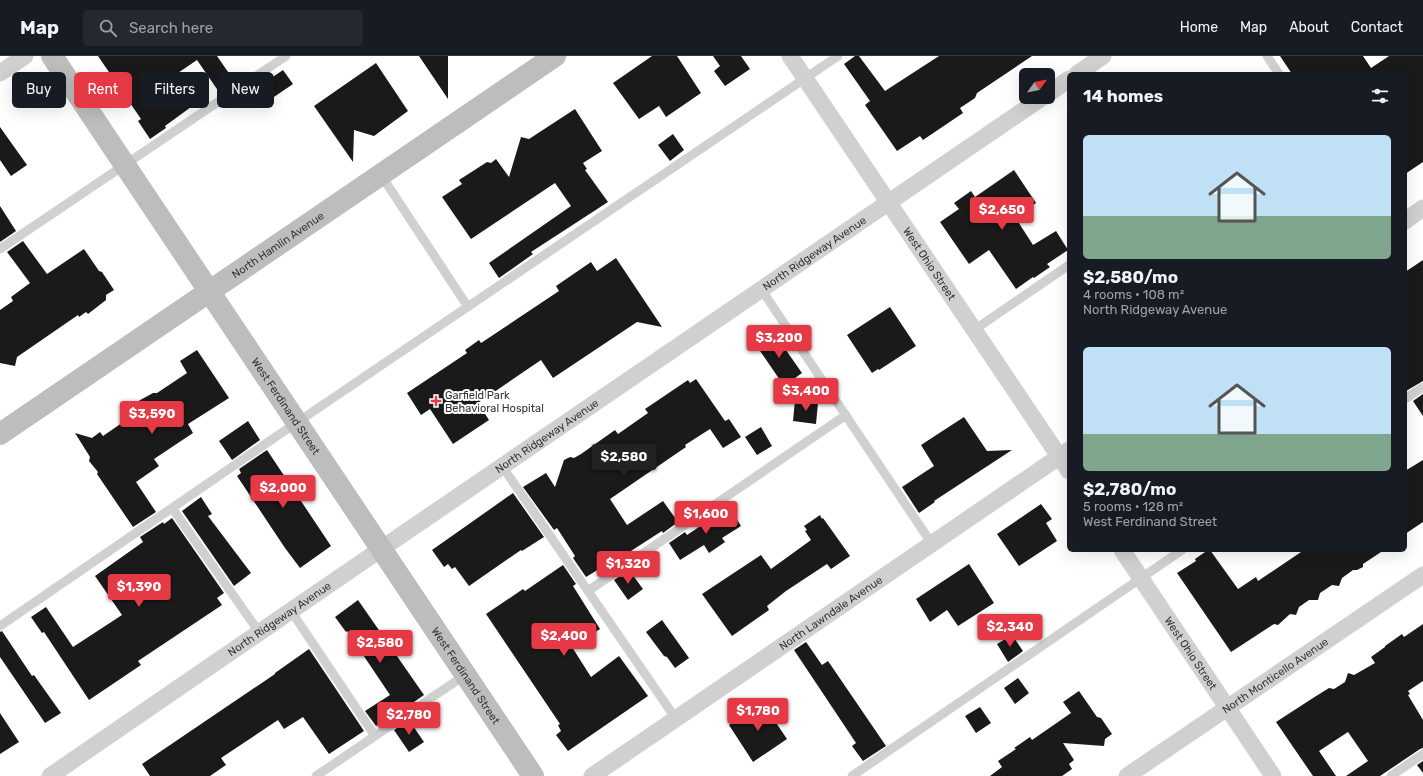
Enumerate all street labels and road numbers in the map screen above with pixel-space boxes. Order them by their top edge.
street label: North Hamlin Avenue [229,209,327,281]
street label: North Ridgeway Avenue [760,214,869,293]
street label: West Ohio Street [900,225,959,303]
street label: West Ferdinand Street [248,355,323,458]
street label: North Ridgeway Avenue [493,396,601,476]
street label: North Lawndale Avenue [777,574,885,653]
street label: North Ridgeway Avenue [225,579,334,659]
street label: West Ohio Street [1161,614,1220,693]
street label: West Ferdinand Street [428,625,503,727]
street label: North Monticello Avenue [1220,635,1331,716]

